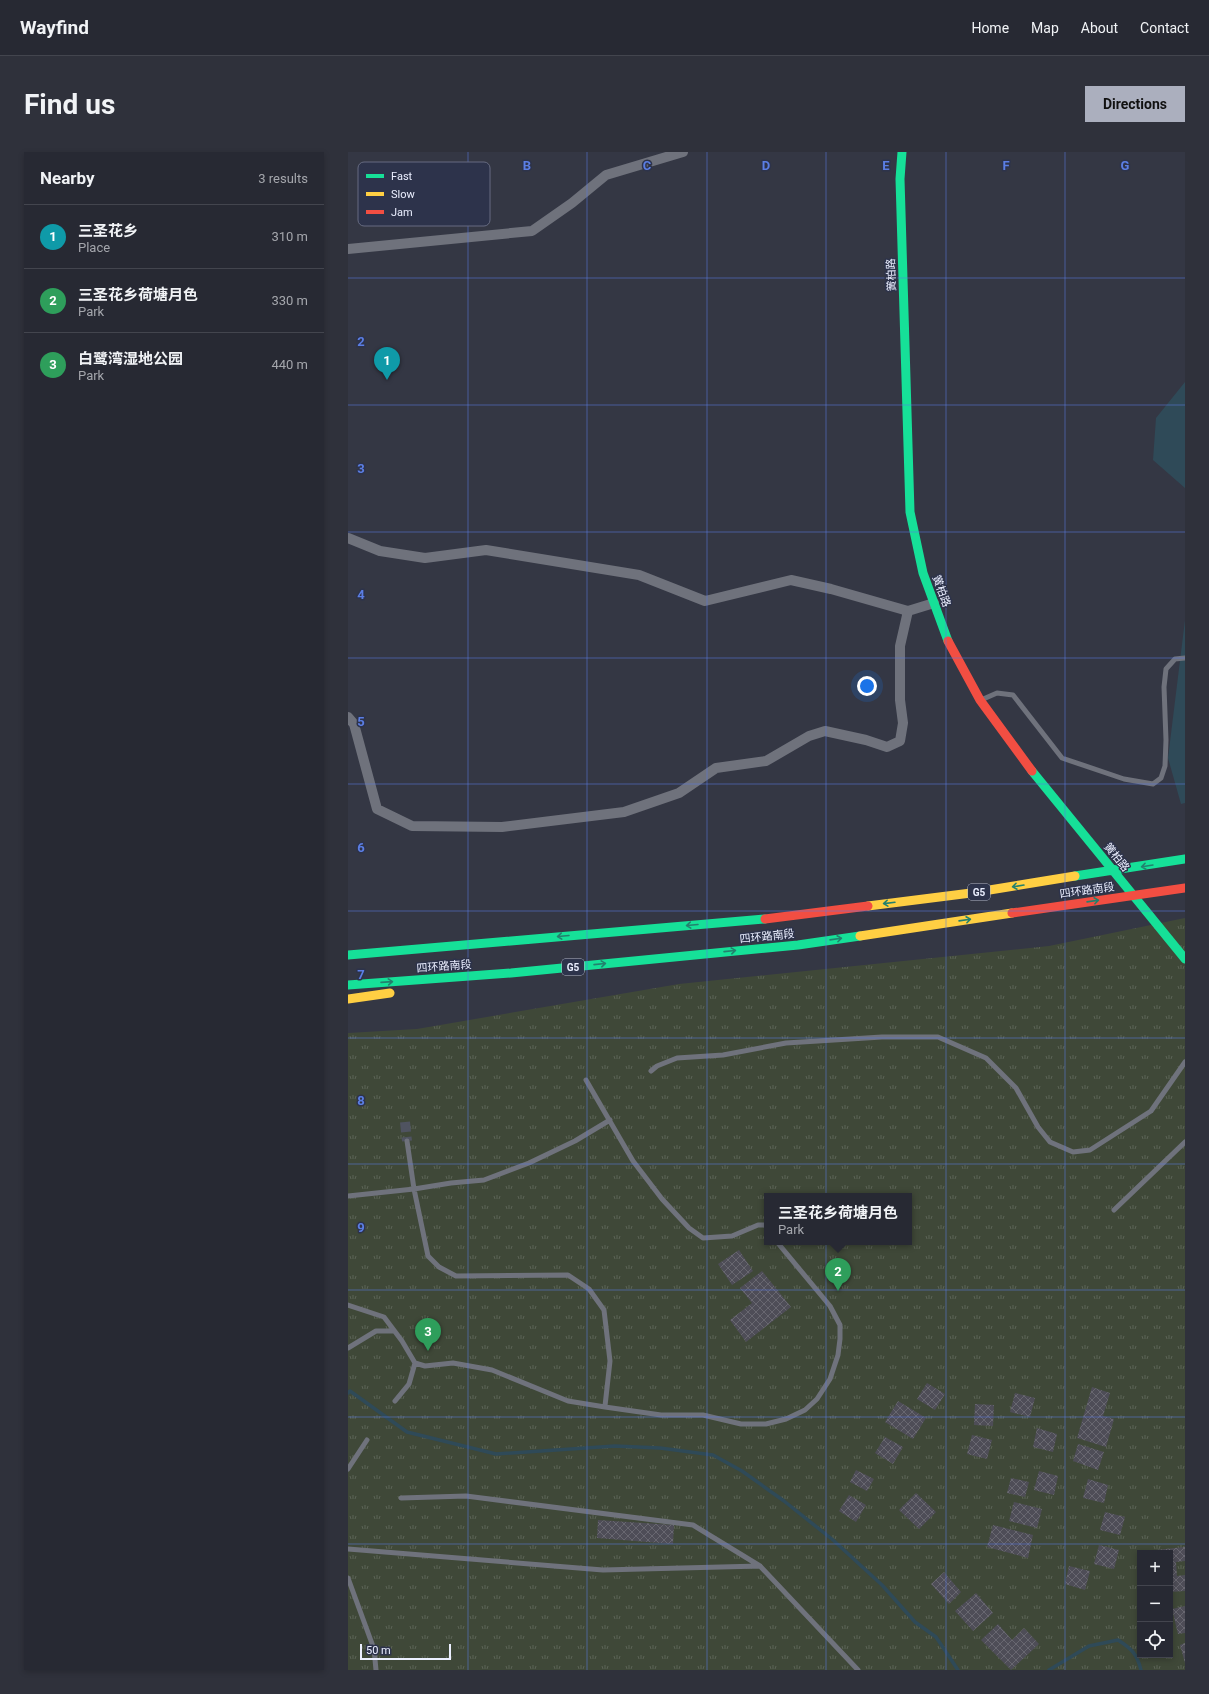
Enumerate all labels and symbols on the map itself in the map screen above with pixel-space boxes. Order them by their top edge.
text: B [523,158,531,173]
text: C [643,158,652,173]
text: D [762,158,770,173]
text: E [882,158,890,173]
text: F [1002,158,1010,173]
text: G [1121,158,1130,173]
legend [358,162,490,226]
text: Fast [391,170,413,183]
text: Slow [391,188,415,201]
text: Jam [391,206,413,219]
street label: 黉柏路 [884,258,899,292]
text: 2 [357,334,365,349]
pin: 1 [374,347,400,380]
text: 3 [357,461,365,476]
street label: 黉柏路 [930,573,953,609]
text: 4 [357,587,365,602]
your location [857,676,877,696]
text: 5 [357,714,365,729]
text: 6 [357,840,365,855]
street label: 黉柏路 [1101,840,1132,874]
one-way arrow [1140,862,1153,870]
street label: 四环路南段 [1059,880,1115,901]
one-way arrow [1012,882,1025,890]
road number: G5 [968,884,990,900]
one-way arrow [1086,897,1099,905]
one-way arrow [883,899,896,907]
one-way arrow [958,916,971,924]
one-way arrow [686,921,699,928]
street label: 四环路南段 [739,927,795,946]
one-way arrow [557,932,570,940]
one-way arrow [829,935,842,943]
one-way arrow [723,948,736,955]
street label: 四环路南段 [416,958,472,975]
road number: G5 [562,959,584,975]
one-way arrow [593,961,606,968]
text: 7 [357,967,365,982]
one-way arrow [380,978,393,985]
text: 8 [357,1093,365,1108]
text: 9 [357,1220,365,1235]
pin: 2 [825,1258,851,1291]
pin: 3 [415,1318,441,1351]
scale bar [360,1642,451,1661]

